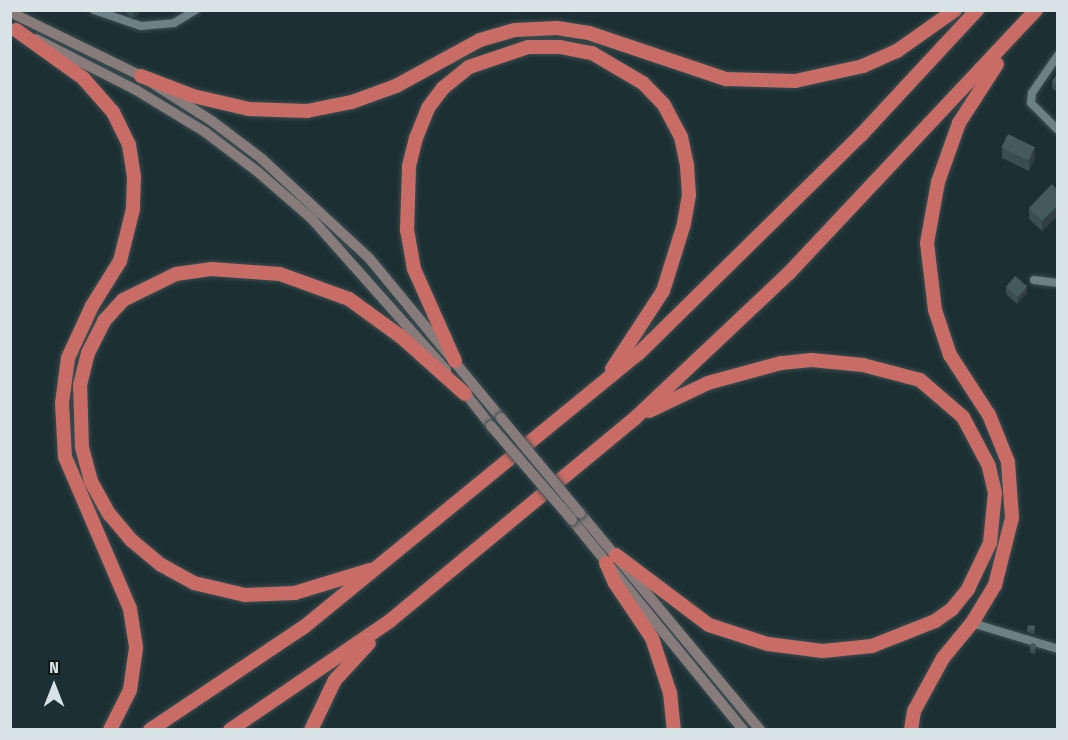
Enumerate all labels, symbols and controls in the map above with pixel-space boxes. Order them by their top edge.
north arrow [24,656,84,716]
text: N [49,658,59,677]

